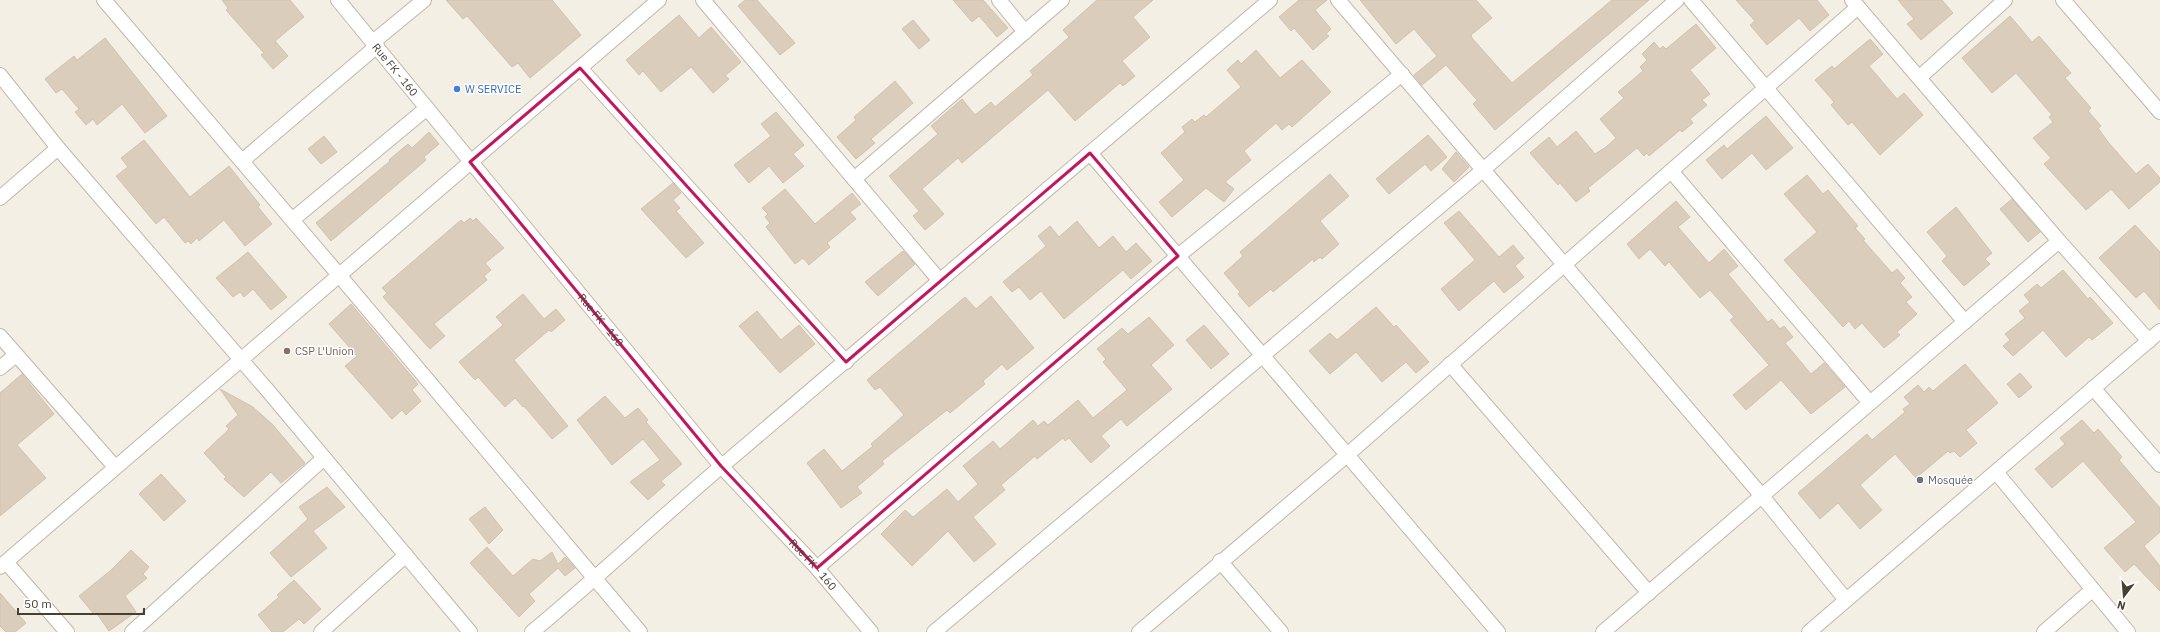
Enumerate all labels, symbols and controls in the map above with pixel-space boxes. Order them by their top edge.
street label: Rue FK - 160 [369,40,421,99]
place label: W SERVICE [465,82,521,96]
marker: W SERVICE [452,84,462,94]
street label: Rue FK - 160 [575,290,627,349]
place label: CSP L'Union [295,344,354,358]
marker: CSP L'Union [282,346,292,356]
place label: Mosquée [1928,473,1973,487]
marker: Mosquée [1915,475,1925,485]
street label: Rue FK - 160 [786,536,840,593]
north arrow [2104,576,2144,616]
scale bar [18,590,144,616]
text: 50 m [24,596,52,611]
text: N [2115,598,2127,613]

